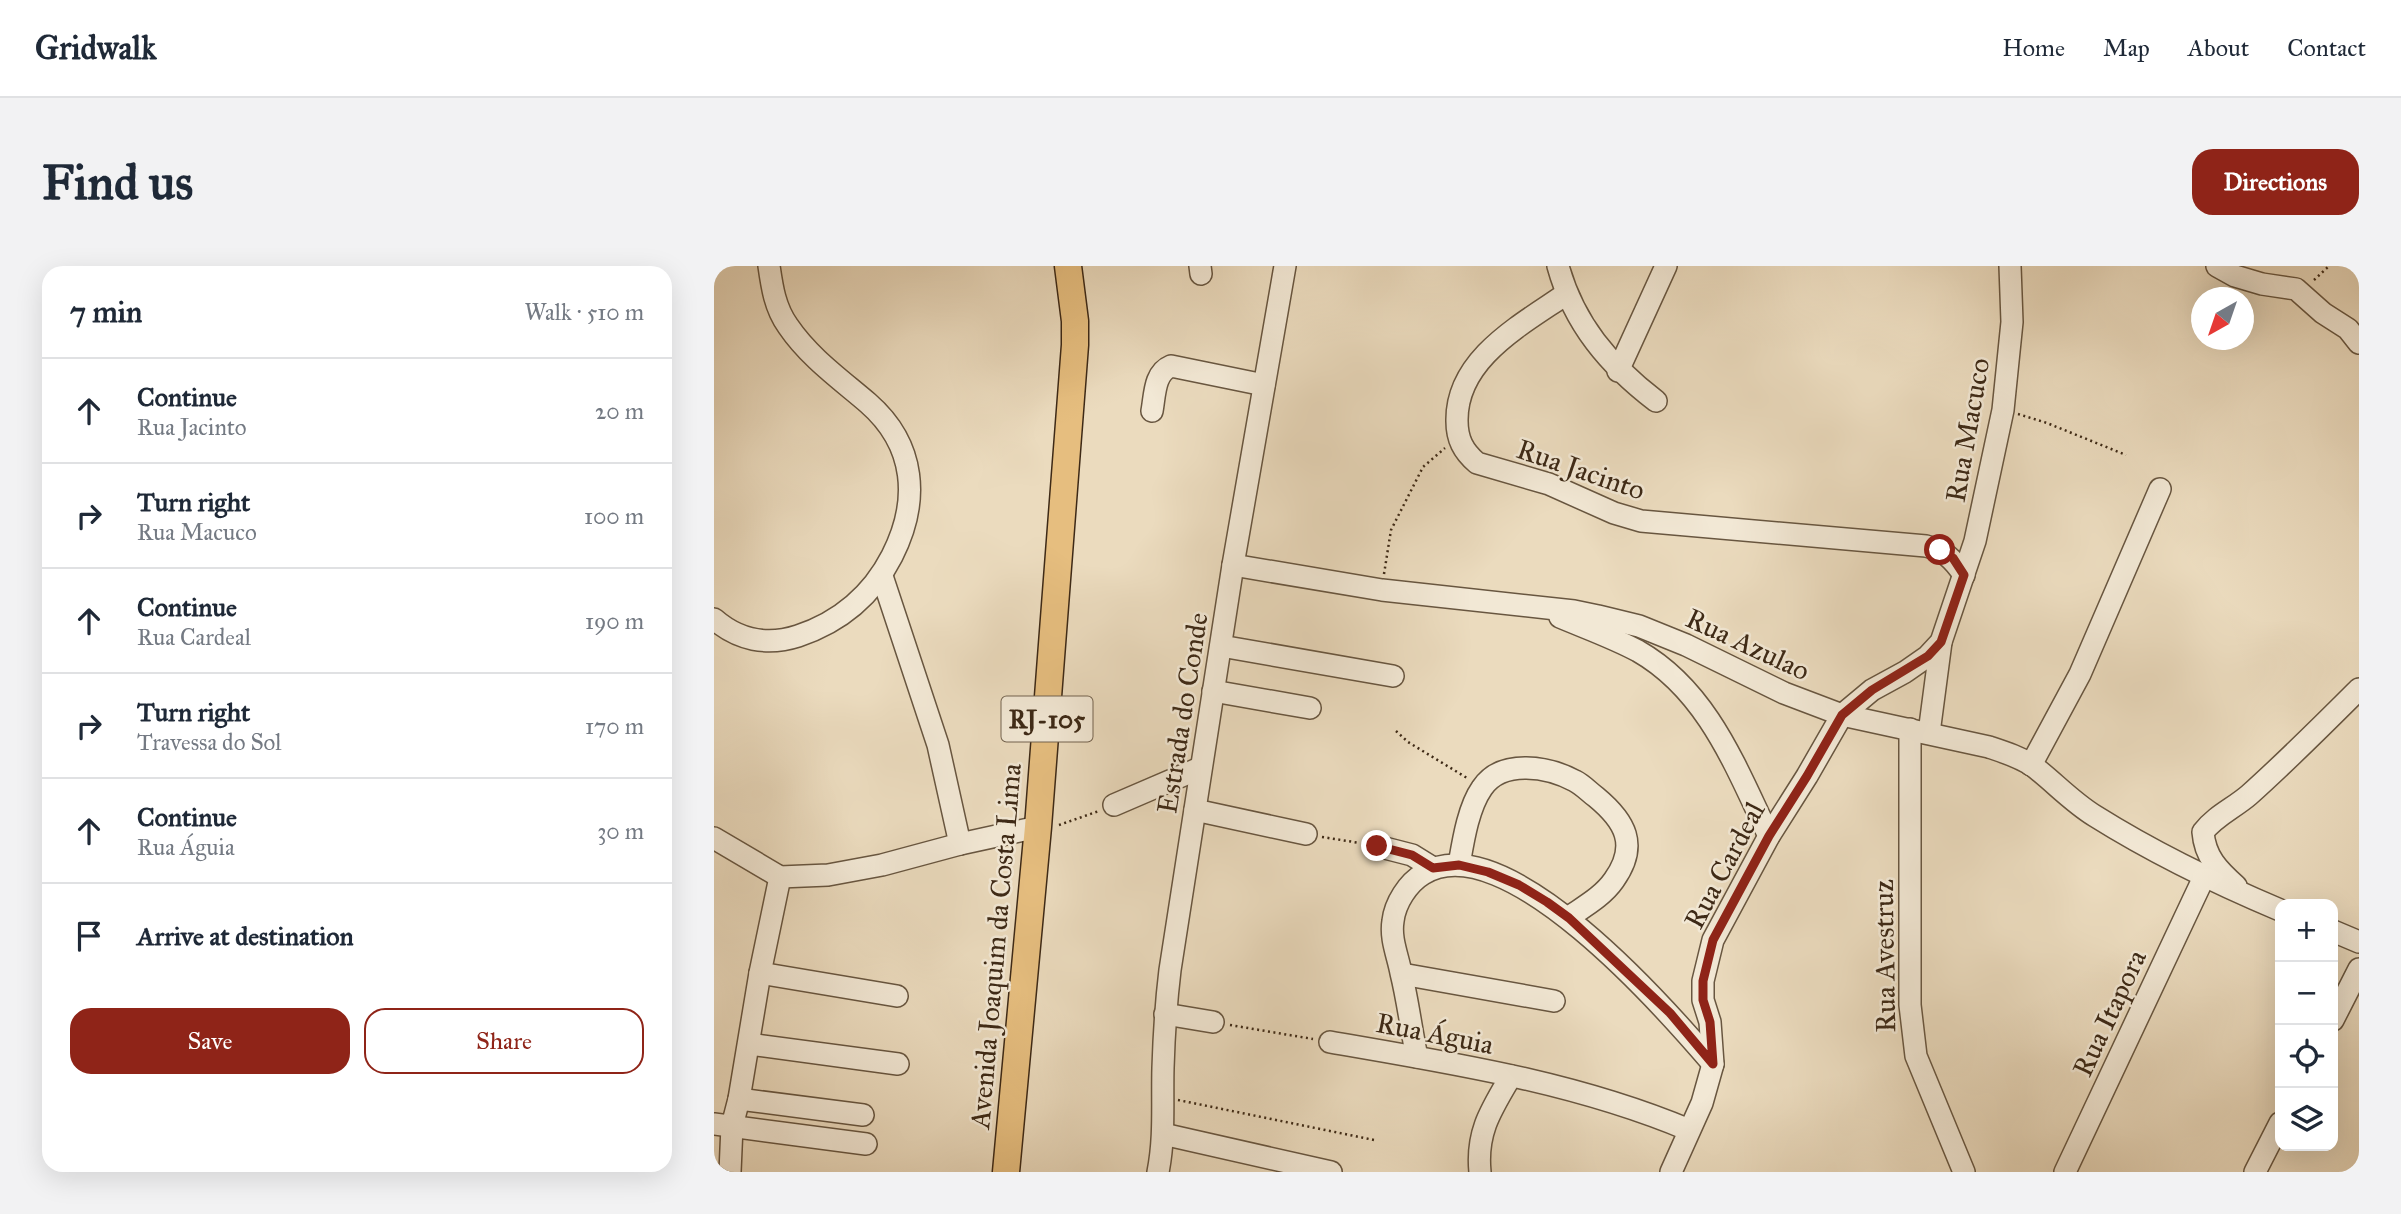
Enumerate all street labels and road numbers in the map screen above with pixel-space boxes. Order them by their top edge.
street label: Rua Macuco [1938,355,1997,505]
street label: Rua Jacinto [1512,431,1650,508]
street label: Rua Azulao [1680,601,1815,688]
street label: Estrada do Conde [1149,610,1216,816]
road number: RJ-105 [1002,696,1092,741]
street label: Avenida Joaquim da Costa Lima [962,762,1029,1131]
street label: Rua Cardeal [1676,795,1773,935]
street label: Rua Avestruz [1866,879,1903,1033]
street label: Rua Itapora [2065,944,2154,1082]
street label: Rua Águia [1373,1005,1497,1062]

